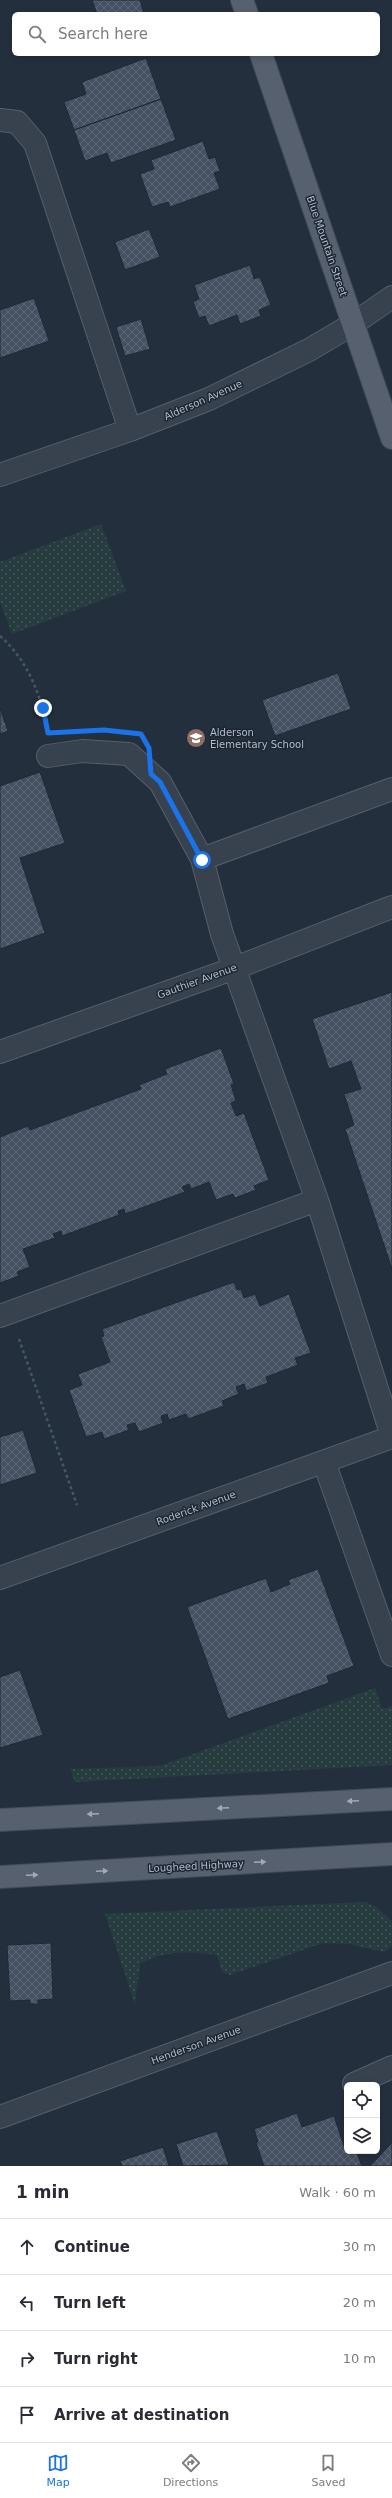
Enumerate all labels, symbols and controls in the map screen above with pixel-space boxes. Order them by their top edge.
search box [12,12,380,56]
icon: search [26,23,48,45]
text: Search here [58,25,148,43]
street label: Blue Mountain Street [305,194,349,298]
street label: Alderson Avenue [162,378,244,422]
route end [34,699,52,717]
school or university icon: Alderson Elementary School [185,727,207,749]
place label: Alderson Elementary School [210,727,304,750]
route start [193,851,211,869]
street label: Gauthier Avenue [156,961,238,1001]
street label: Roderick Avenue [155,1489,237,1527]
one-way arrow [347,1798,359,1805]
one-way arrow [216,1805,229,1811]
one-way arrow [87,1811,99,1818]
street label: Lougheed Highway [148,1858,244,1874]
one-way arrow [254,1859,267,1865]
one-way arrow [96,1867,108,1874]
one-way arrow [26,1871,38,1878]
street label: Henderson Avenue [150,2024,242,2066]
map controls [344,2082,380,2154]
button: locate [344,2082,380,2118]
button: layers [344,2118,380,2154]
text: 1 min [16,2182,69,2202]
text: Walk · 60 m [299,2185,376,2200]
icon: ahead [16,2236,38,2258]
text: Continue [54,2238,130,2256]
text: 30 m [343,2239,376,2254]
icon: left [16,2292,38,2314]
text: Turn left [54,2294,126,2312]
text: 20 m [343,2295,376,2310]
icon: right [16,2348,38,2370]
text: Turn right [54,2350,138,2368]
text: 10 m [343,2351,376,2366]
icon: arrive [16,2404,38,2426]
text: Arrive at destination [54,2406,229,2424]
tab: Map [47,2452,70,2489]
tab: Directions [163,2452,218,2489]
tab: Saved [311,2452,345,2489]

